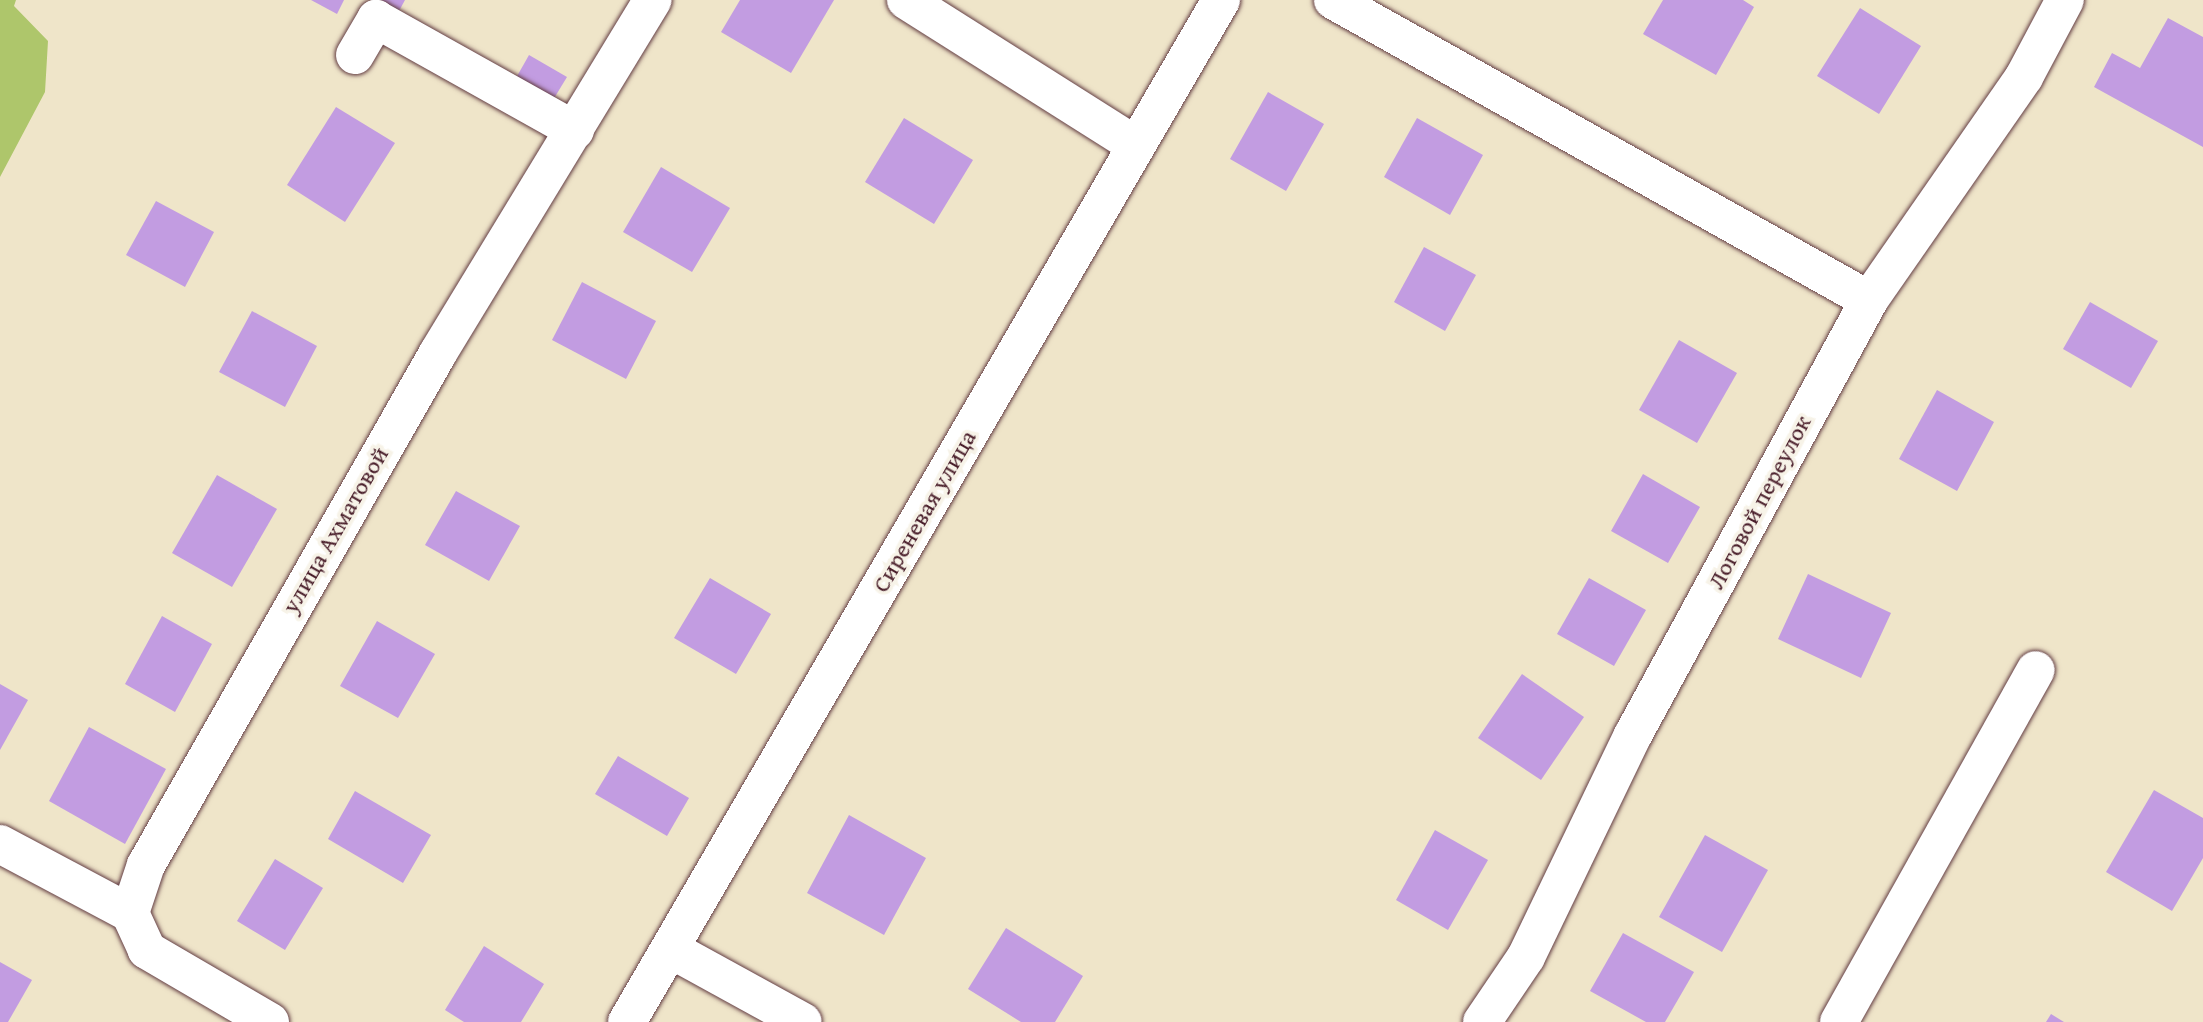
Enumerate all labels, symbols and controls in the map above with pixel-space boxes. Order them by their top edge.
street label: Логовой переулок [1701,410,1817,594]
street label: Сиреневая улица [866,425,982,597]
street label: улица Ахматовой [276,442,394,618]

